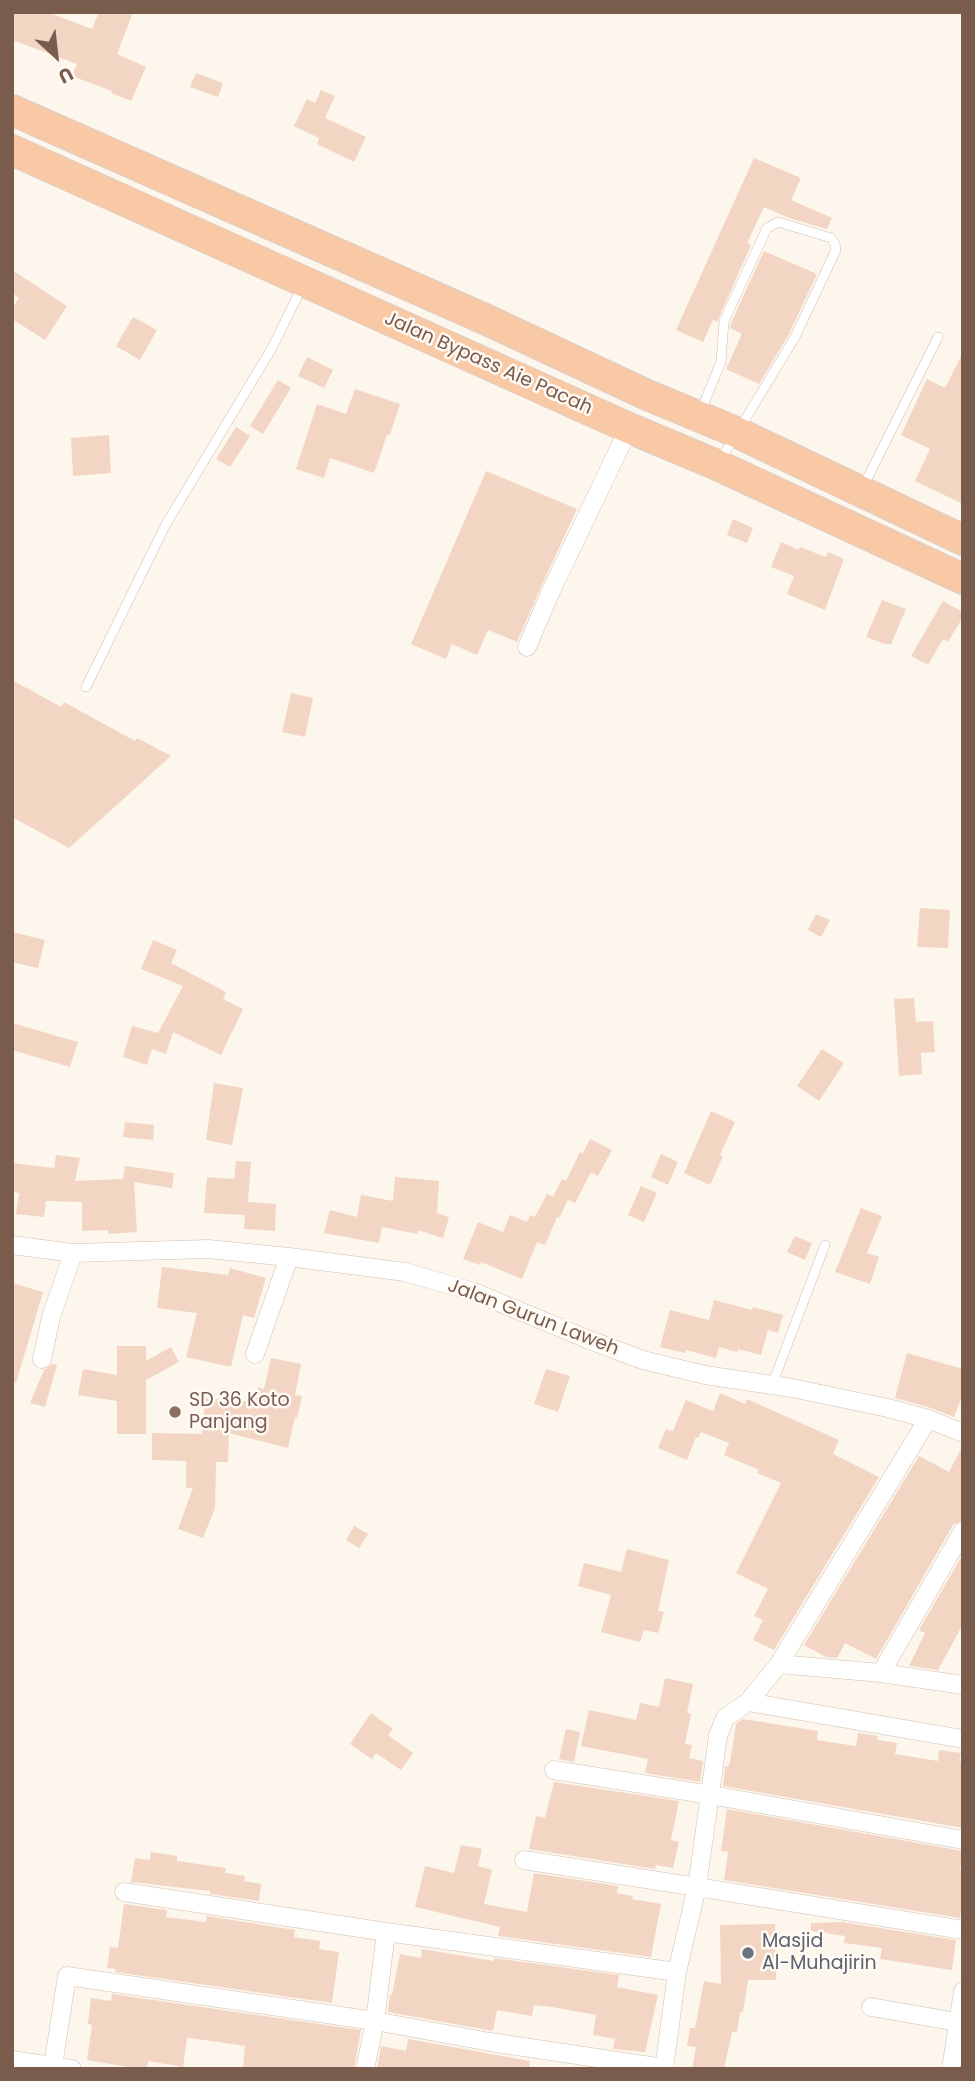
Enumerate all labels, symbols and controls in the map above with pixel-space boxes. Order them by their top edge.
north arrow [21,21,91,91]
text: U [54,60,78,90]
street label: Jalan Bypass Aie Pacah [380,308,596,420]
street label: Jalan Gurun Laweh [444,1275,622,1361]
place label: SD 36 Koto Panjang [189,1390,290,1434]
marker: SD 36 Koto Panjang [167,1404,183,1420]
place label: Masjid Al-Muhajirin [762,1931,877,1975]
marker: Masjid Al-Muhajirin [740,1945,756,1961]

